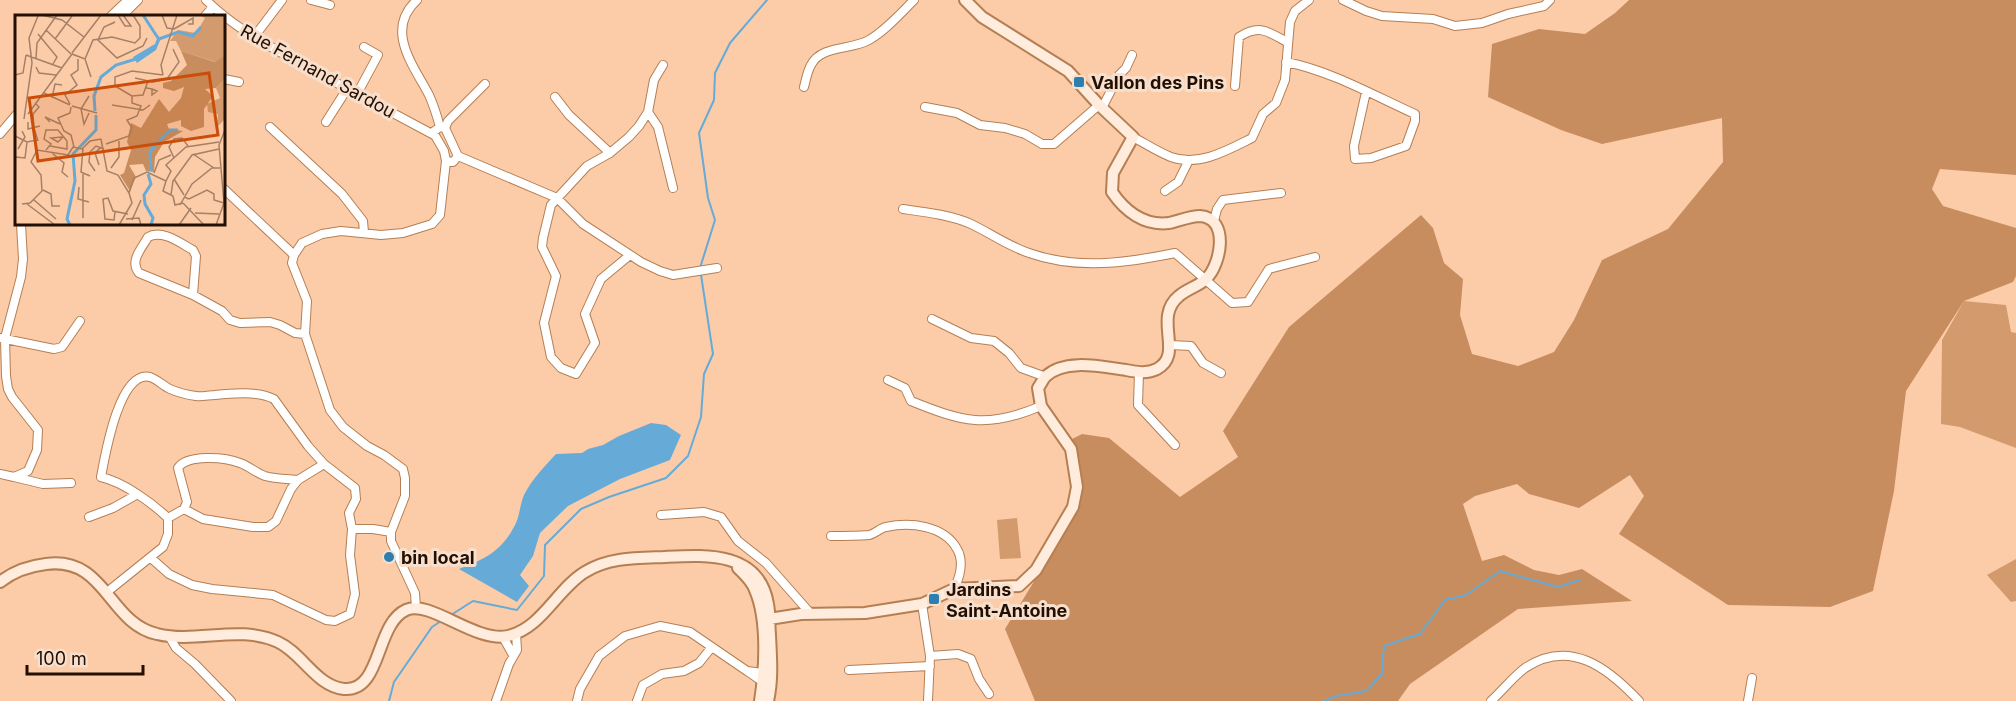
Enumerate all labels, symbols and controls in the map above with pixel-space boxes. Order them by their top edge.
inset map [15,15,225,225]
street label: Rue Fernand Sardou [237,20,399,122]
place label: Vallon des Pins [1091,72,1224,93]
marker: Vallon des Pins [1072,75,1086,89]
place label: bin local [401,547,475,568]
marker: bin local [382,550,396,564]
place label: Jardins Saint-Antoine [946,579,1068,621]
marker: Jardins Saint-Antoine [927,592,941,606]
scale bar [27,638,142,676]
text: 100 m [36,648,87,669]

